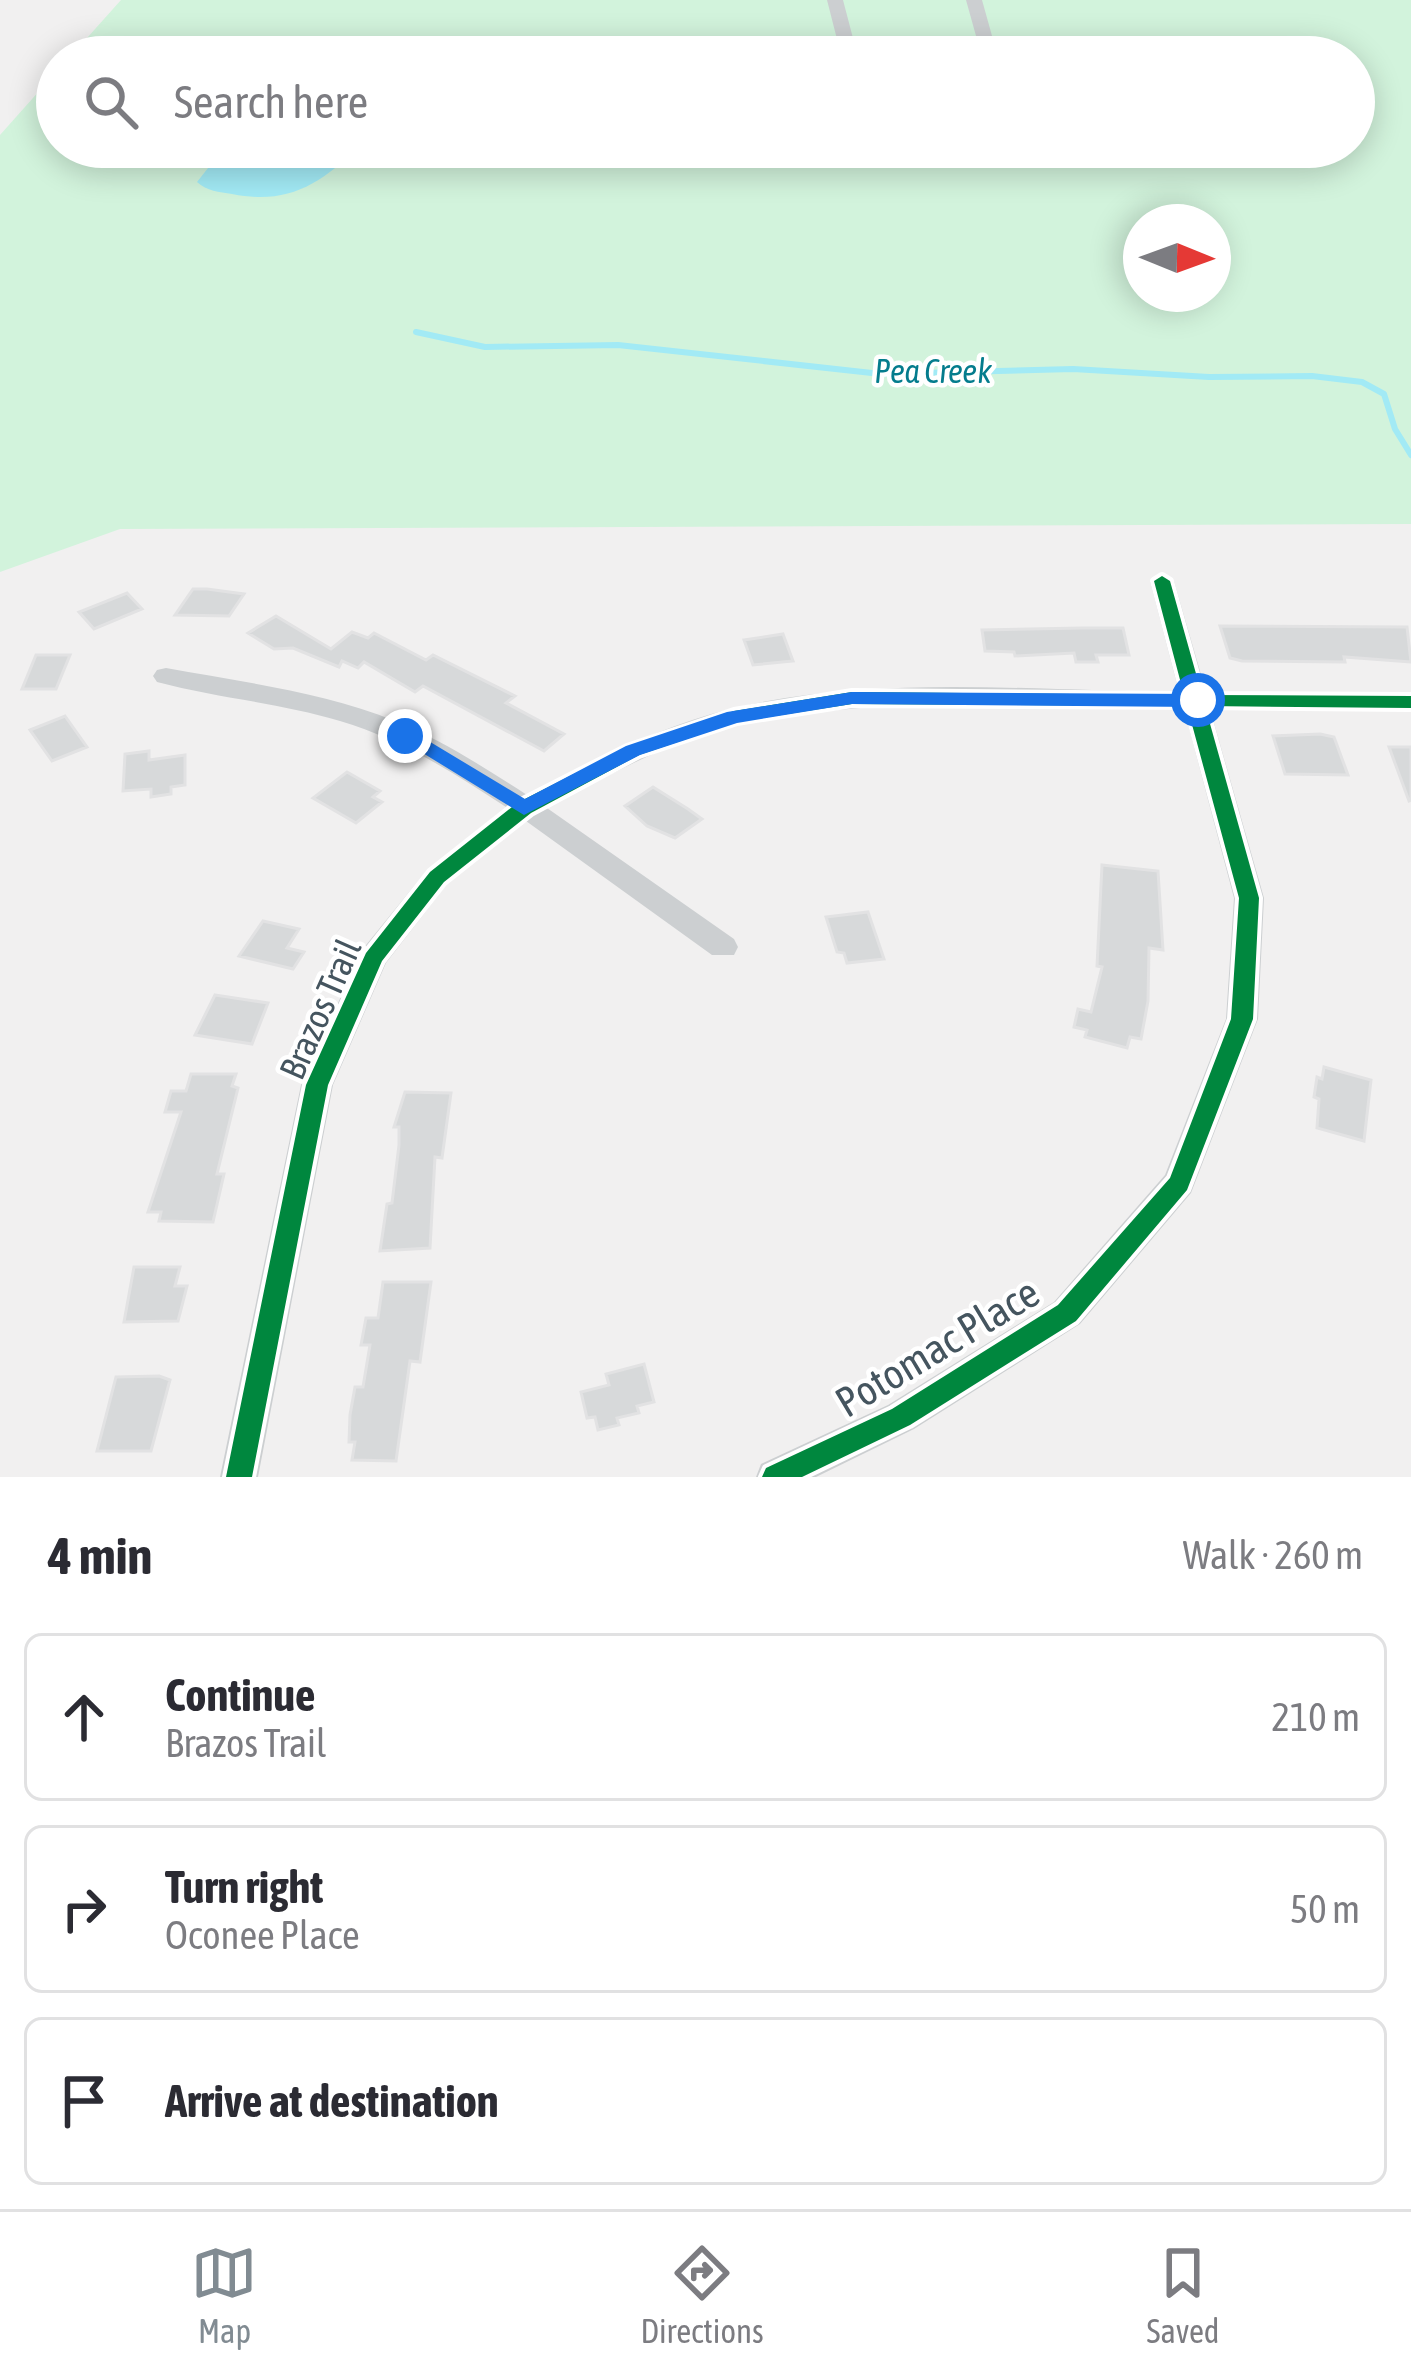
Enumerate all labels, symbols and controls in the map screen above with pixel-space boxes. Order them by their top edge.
search box [36,36,1375,168]
icon: search [78,69,144,135]
text: Search here [174,76,368,128]
north arrow [1123,204,1231,312]
water label: Pea Creek [874,352,992,390]
route start [1171,673,1225,727]
route end [378,709,432,763]
street label: Brazos Trail [271,932,370,1086]
street label: Potomac Place [827,1268,1047,1426]
text: 4 min [48,1526,152,1585]
text: Walk · 260 m [1183,1533,1363,1577]
text: Continue [165,1669,316,1721]
icon: ahead [51,1684,117,1750]
text: 210 m [1272,1695,1360,1739]
text: Brazos Trail [165,1721,326,1765]
text: Turn right [165,1861,323,1913]
icon: right [51,1876,117,1942]
text: 50 m [1290,1887,1360,1931]
text: Oconee Place [165,1913,360,1957]
icon: arrive [51,2068,117,2134]
text: Arrive at destination [165,2075,499,2127]
tab: Map [191,2240,257,2350]
tab: Directions [640,2240,764,2350]
tab: Saved [1147,2240,1219,2350]

